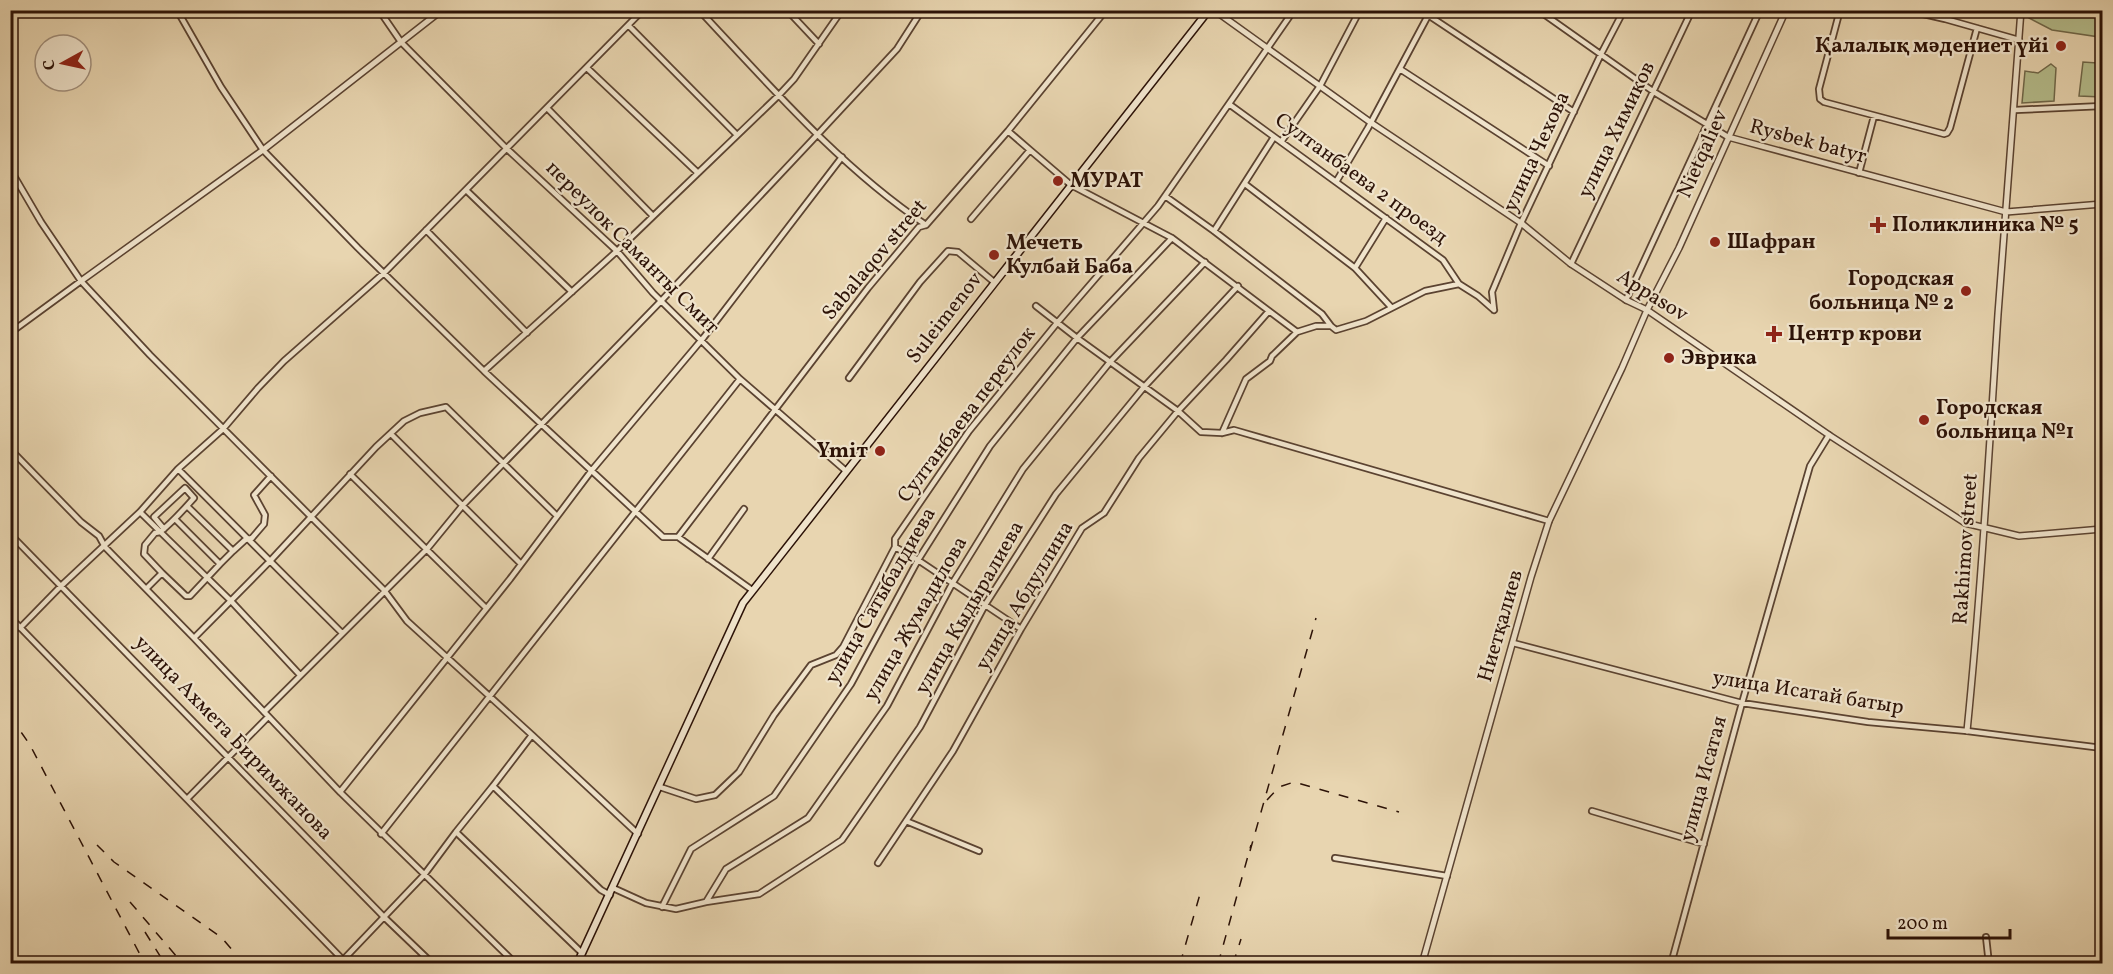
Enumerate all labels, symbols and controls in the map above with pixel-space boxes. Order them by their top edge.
place label: Қалалық мәдениет үйі [1815,32,2049,61]
north arrow [33,33,93,93]
marker: Қалалық мәдениет үйі [2054,39,2068,53]
street label: улица Химиков [1571,57,1663,203]
text: С [39,58,62,71]
street label: улица Чехова [1496,87,1578,217]
street label: Nietqaliev [1671,105,1735,203]
street label: Султанбаева 2 проезд [1269,106,1454,252]
street label: Rysbek batyr [1746,112,1870,172]
street label: переулок Саманты Смит [539,155,726,342]
place label: МУРАТ [1070,167,1144,196]
marker: МУРАТ [1051,174,1065,188]
street label: Sabalaqov street [816,193,934,327]
place label: Поликлиника № 5 [1892,211,2079,240]
marker: Поликлиника № 5 [1869,216,1887,234]
place label: Шафран [1727,228,1815,257]
place label: Мечеть Кулбай Баба [1006,229,1133,282]
marker: Шафран [1708,235,1722,249]
marker: Мечеть Кулбай Баба [987,248,1001,262]
street label: Appasov [1611,263,1693,329]
place label: Городская больница № 2 [1809,265,1954,318]
street label: Suleimenov [900,266,990,370]
marker: Городская больница № 2 [1959,284,1973,298]
place label: Центр крови [1788,320,1922,349]
street label: Султанбаева переулок [891,321,1043,509]
marker: Центр крови [1765,325,1783,343]
place label: Эврика [1681,344,1757,373]
marker: Эврика [1662,351,1676,365]
place label: Городская больница №1 [1936,394,2074,447]
marker: Городская больница №1 [1917,413,1931,427]
place label: Ymiт [817,437,868,466]
marker: Ymiт [873,444,887,458]
street label: Rakhimov street [1946,472,1986,626]
street label: улица Сатыбалдиева [818,502,944,690]
street label: улица Кыдыралиева [908,516,1032,700]
street label: улица Абдуллина [969,516,1081,676]
street label: улица Жумадилова [857,531,975,707]
street label: Ниетқалиев [1471,566,1531,686]
street label: улица Ахмета Биримжанова [127,629,339,847]
street label: улица Исатай батыр [1710,664,1906,722]
street label: улица Исатая [1673,713,1735,845]
scale bar [1888,902,2010,940]
text: 200 m [1897,912,1948,937]

